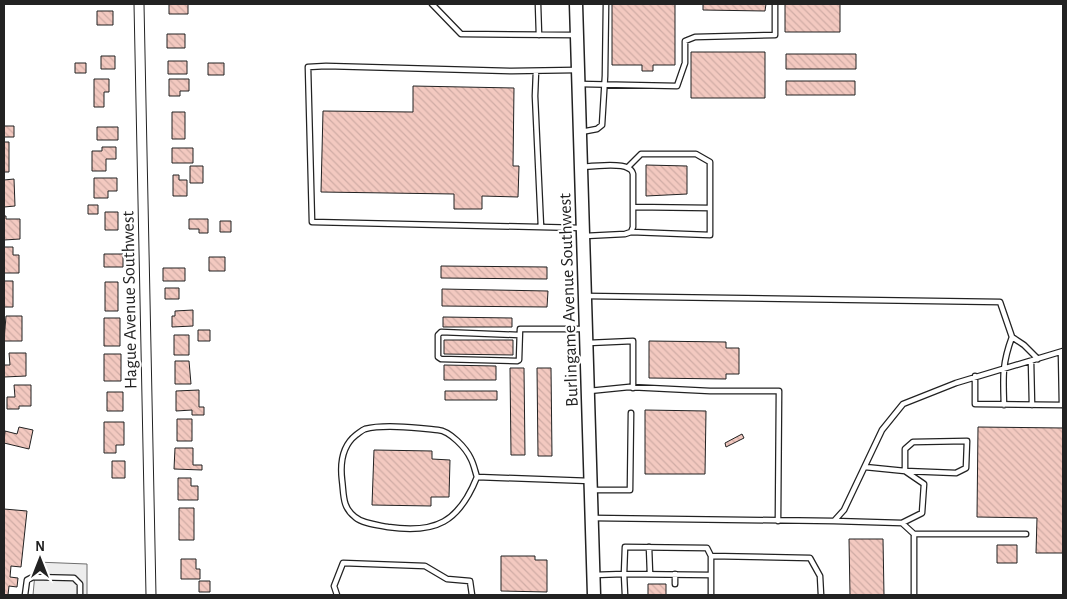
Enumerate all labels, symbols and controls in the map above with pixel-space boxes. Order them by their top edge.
street label: Burlingame Avenue Southwest [556,193,582,407]
street label: Hague Avenue Southwest [119,210,141,389]
north arrow [15,534,65,584]
text: N [35,540,45,554]

